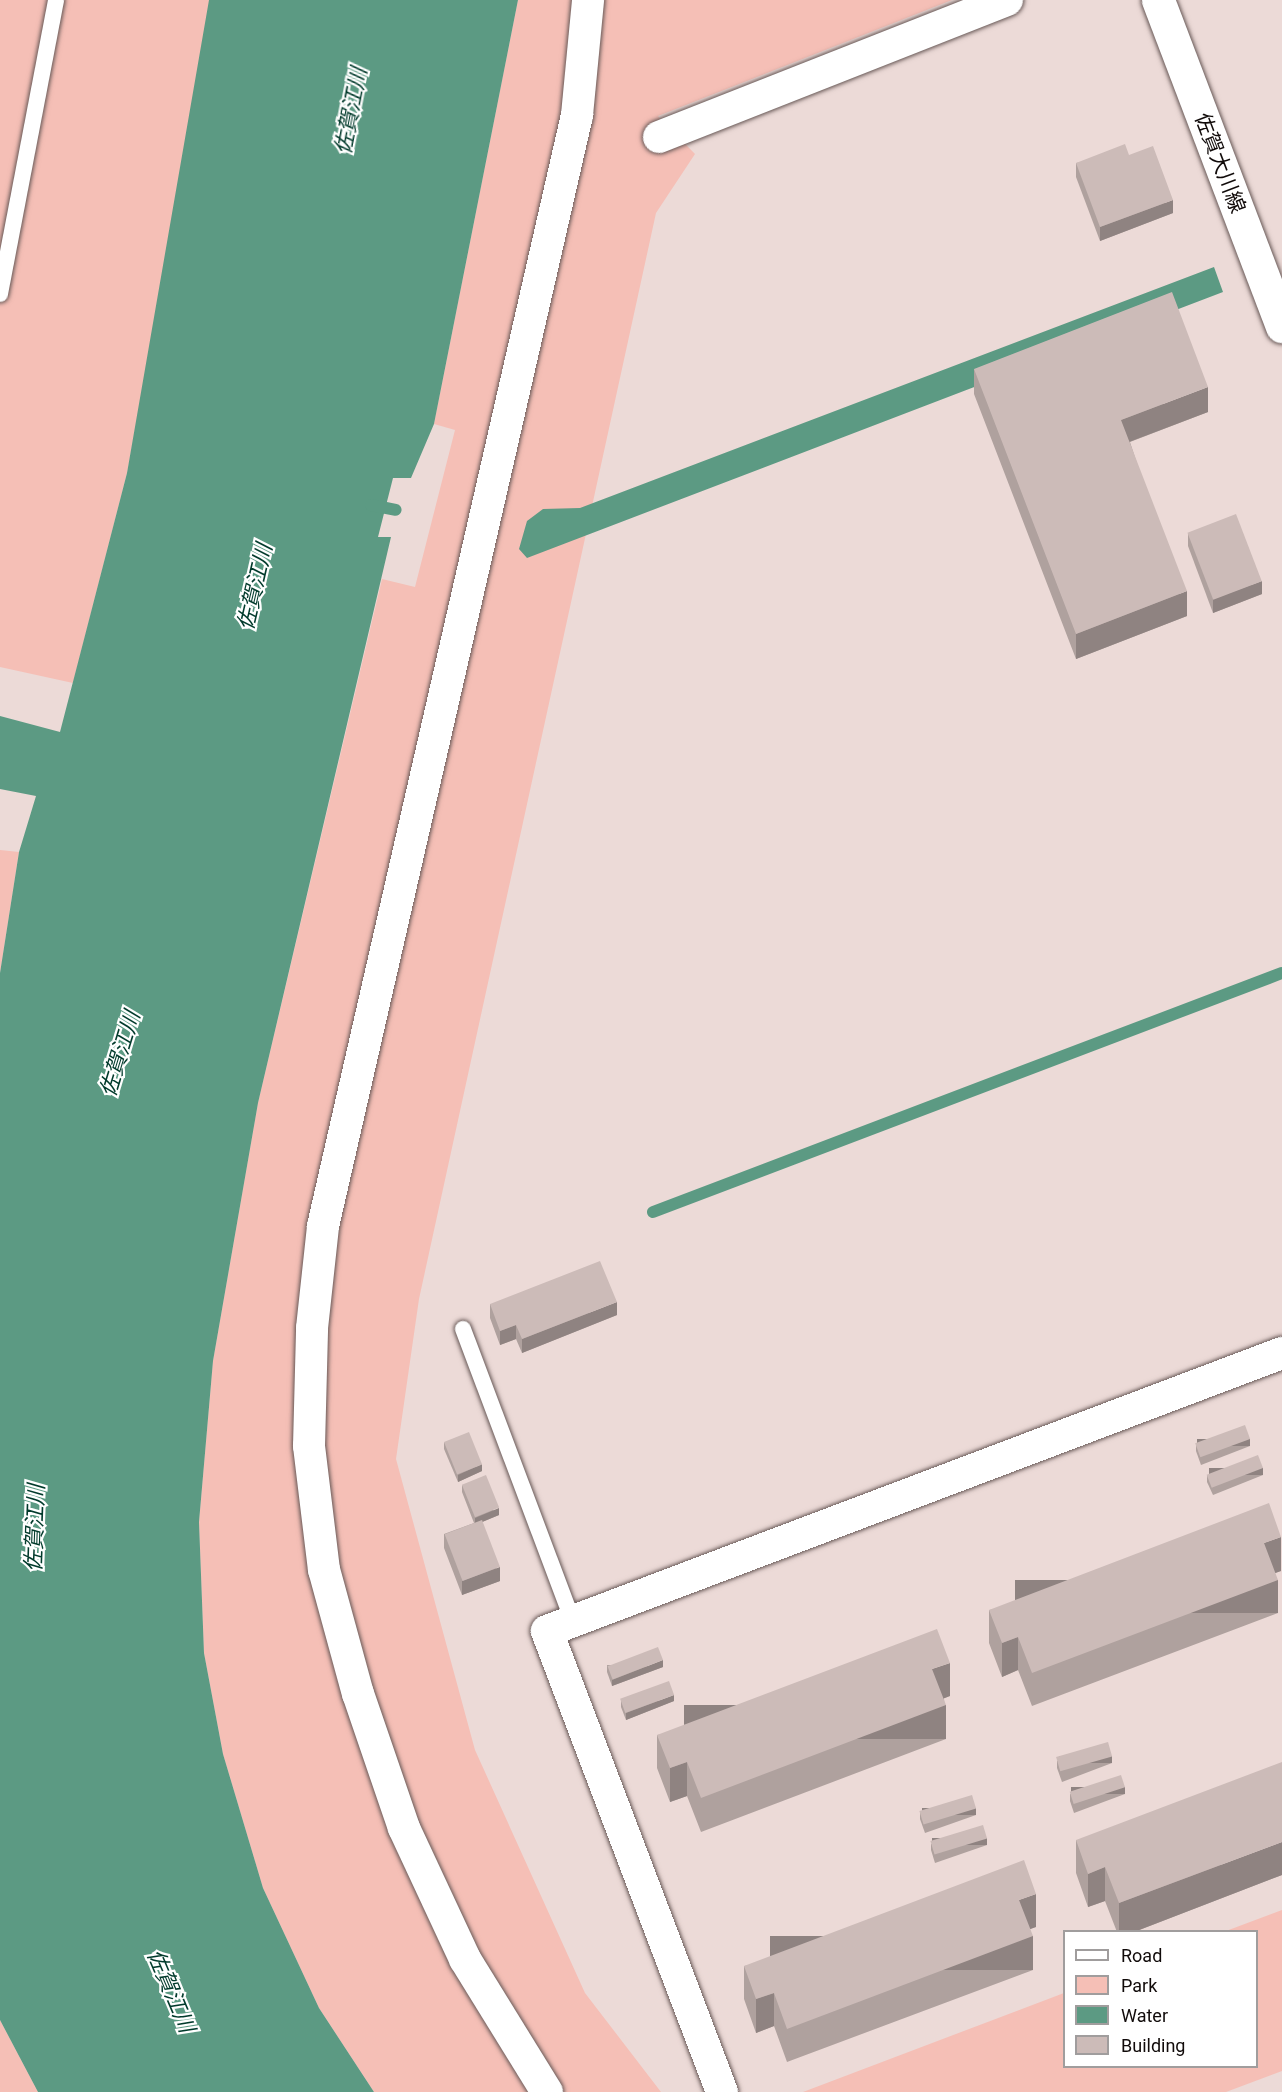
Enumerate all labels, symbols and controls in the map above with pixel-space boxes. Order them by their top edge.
water label: 佐賀江川 [330,65,372,157]
street label: 佐賀大川線 [1189,109,1251,217]
water label: 佐賀江川 [232,541,278,633]
water label: 佐賀江川 [95,1008,145,1100]
water label: 佐賀江川 [20,1484,50,1572]
legend [1063,1930,1258,2068]
water label: 佐賀江川 [142,1945,200,2037]
text: Road [1121,1945,1162,1966]
text: Park [1121,1975,1157,1996]
text: Water [1121,2005,1168,2026]
text: Building [1121,2035,1185,2056]

